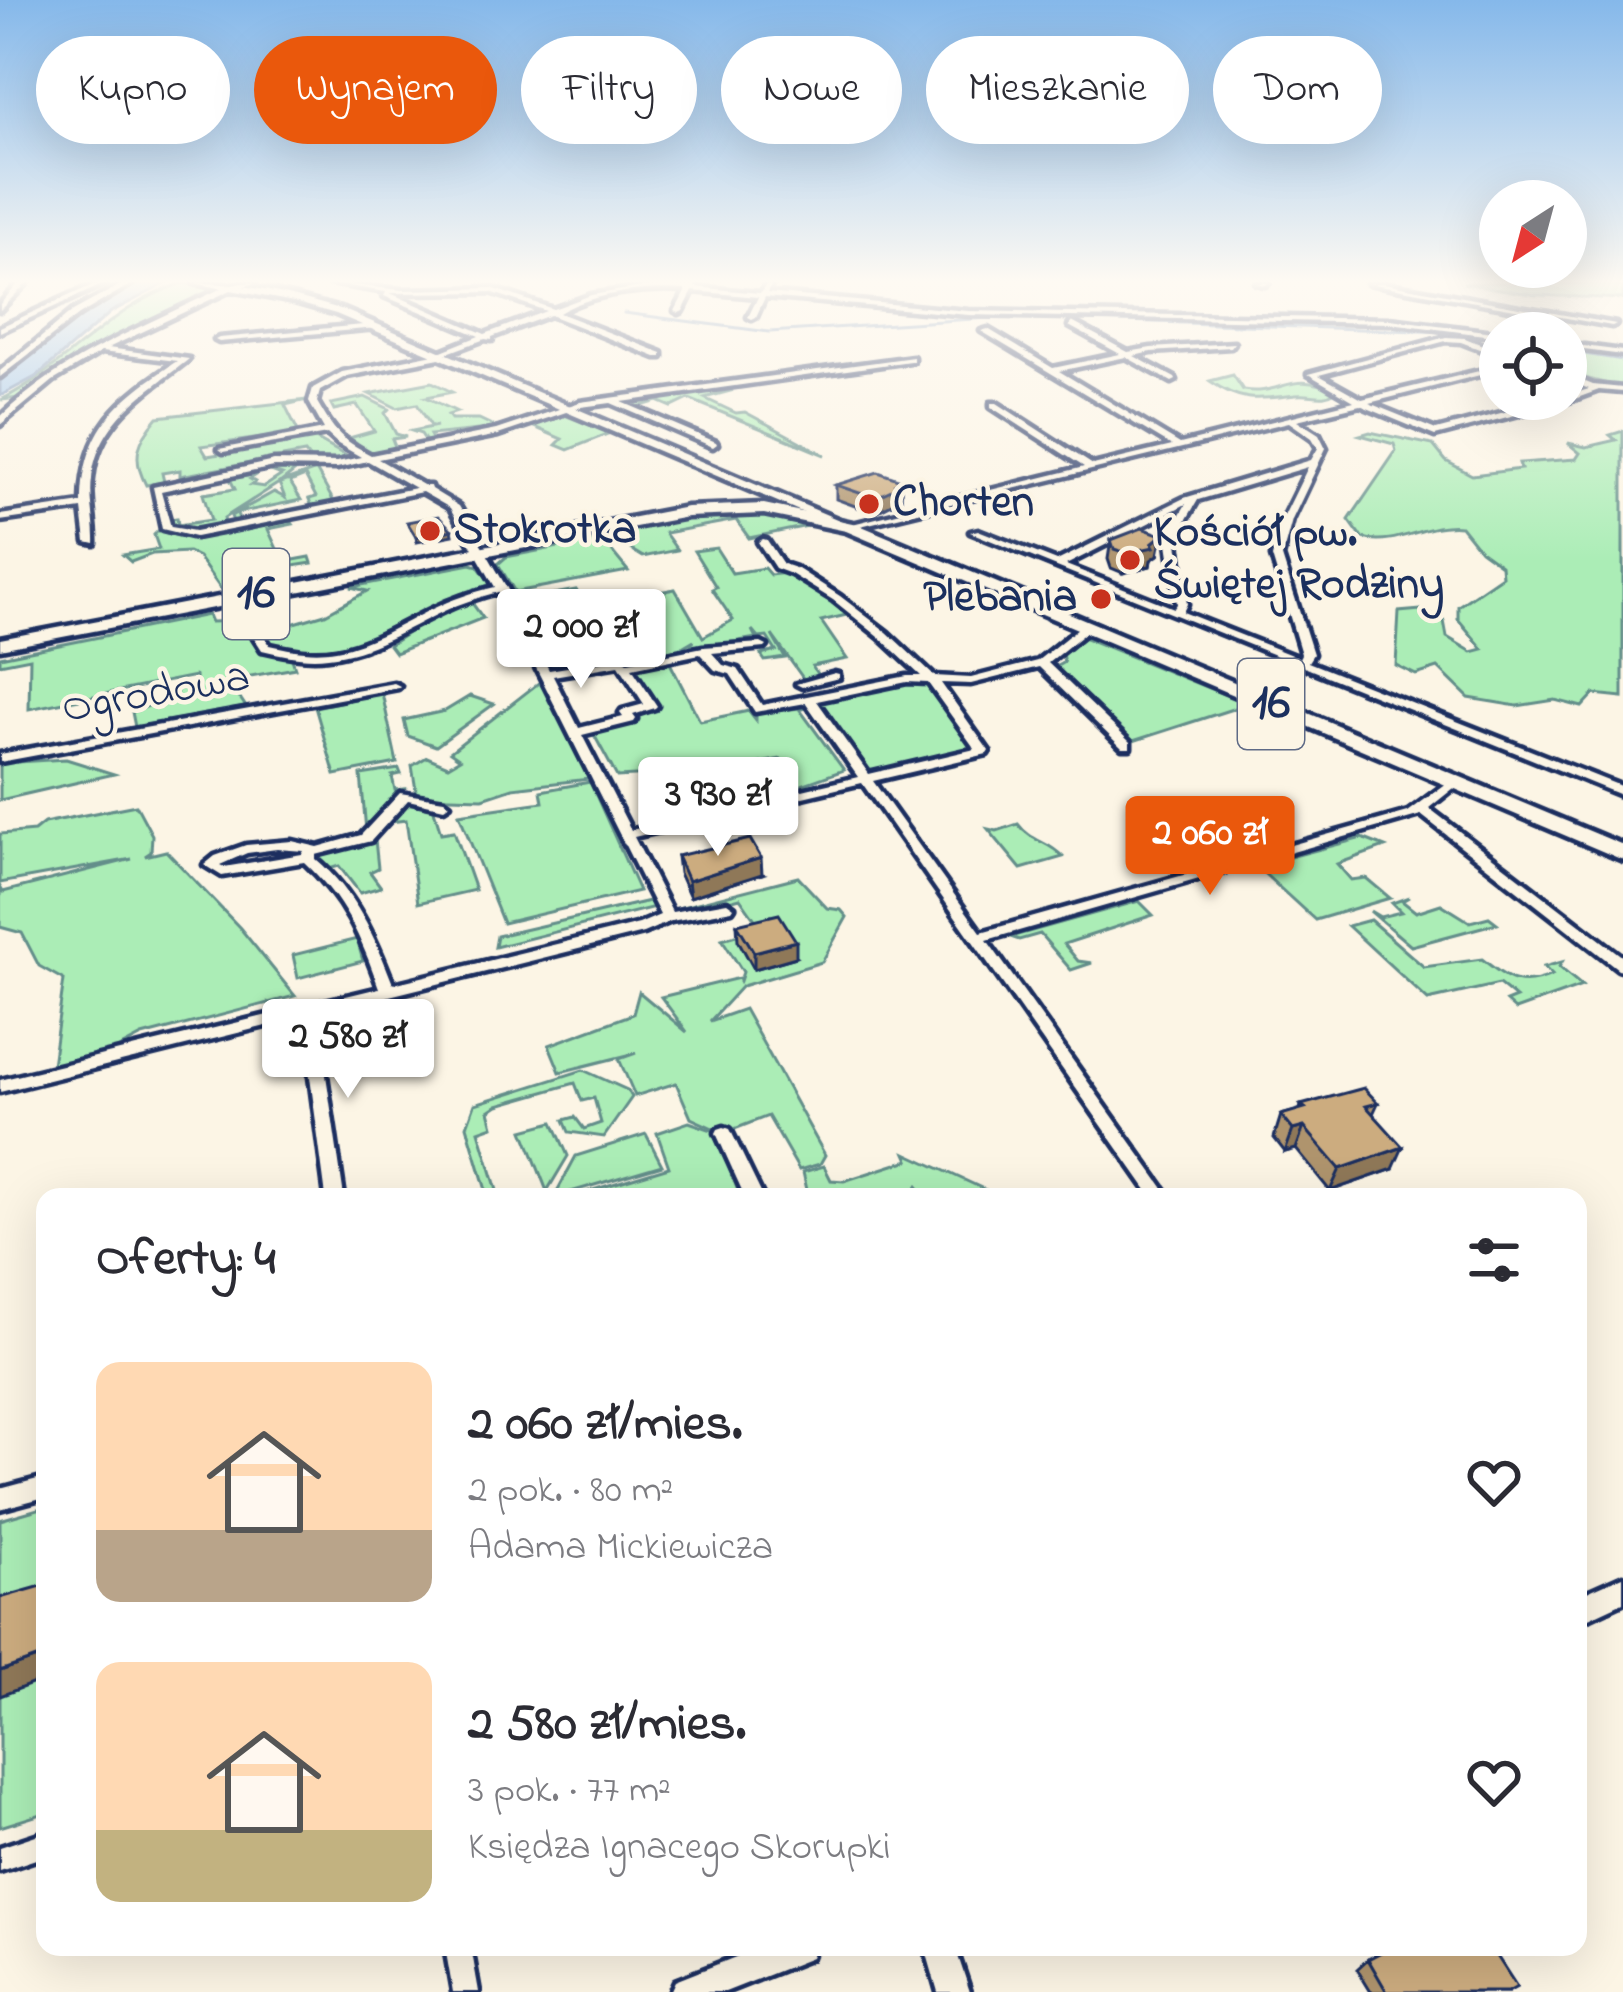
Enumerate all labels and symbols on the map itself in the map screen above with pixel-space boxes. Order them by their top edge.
north arrow [1479,180,1587,288]
place label: Chorten [893,471,1034,537]
marker: Chorten [856,491,882,517]
place label: Stokrotka [454,498,636,564]
place label: Kościół pw. Świętej Rodziny [1154,501,1444,619]
marker: Stokrotka [417,518,443,544]
marker: Kościół pw. Świętej Rodziny [1117,547,1143,573]
road number: 16 [223,549,289,639]
place label: Plebania [923,566,1077,632]
marker: Plebania [1088,586,1114,612]
pin: 2 000 zł [457,589,705,691]
street label: Ogrodowa [57,645,255,744]
road number: 16 [1238,659,1304,749]
pin: 3 930 zł [594,757,842,859]
pin: 2 060 zł [1086,796,1334,898]
pin: 2 580 zł [224,999,472,1101]

